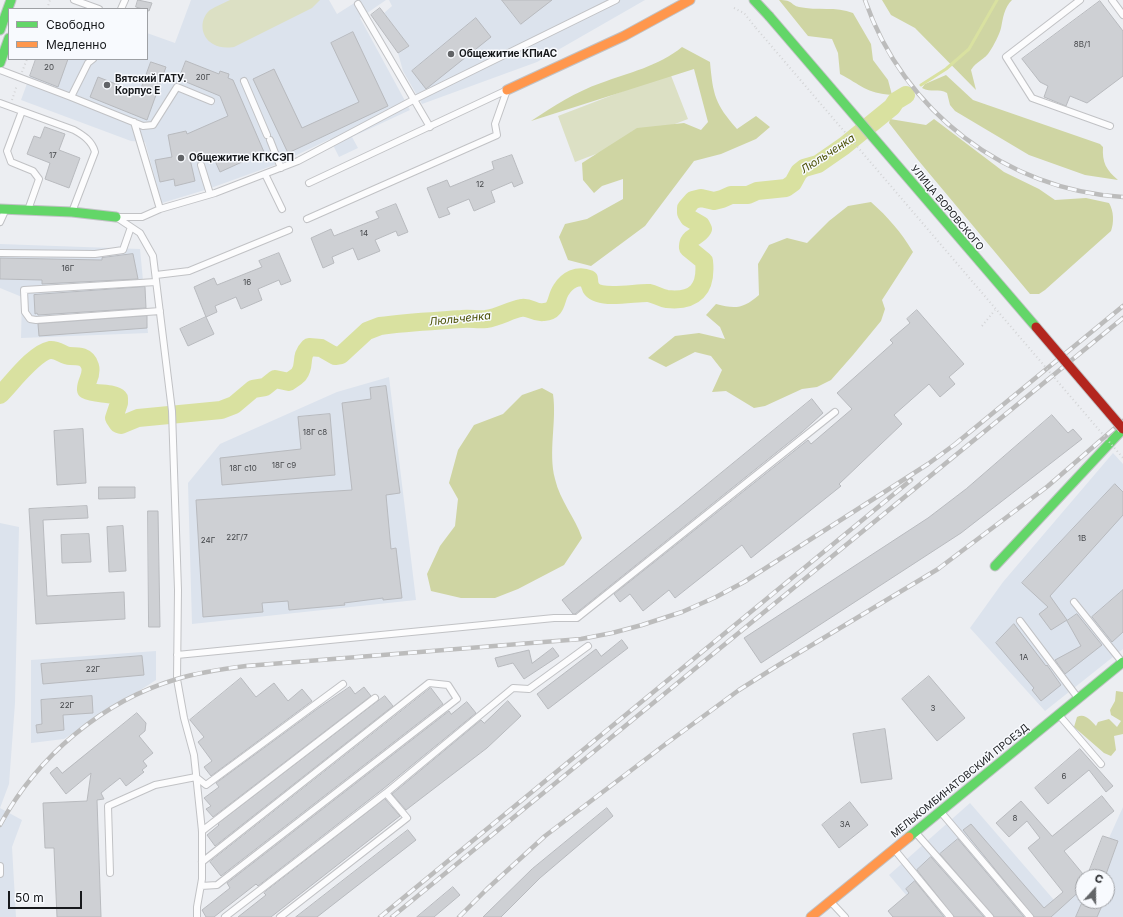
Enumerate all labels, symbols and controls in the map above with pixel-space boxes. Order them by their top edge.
legend [8,8,148,60]
text: Свободно [46,17,105,32]
text: Медленно [46,37,107,52]
house number: 8В/1 [1074,40,1090,50]
place label: Общежитие КПиАС [459,48,557,60]
marker: Общежитие КПиАС [446,49,456,59]
house number: 20 [44,63,54,73]
place label: Вятский ГАТУ. Корпус Е [115,73,187,96]
house number: 20Г [196,73,210,83]
marker: Вятский ГАТУ. Корпус Е [102,80,112,90]
water label: Люльченка [798,132,858,176]
house number: 17 [49,151,57,161]
place label: Общежитие КГКСЭП [189,152,294,164]
marker: Общежитие КГКСЭП [176,153,186,163]
street label: УЛИЦА ВОРОВСКОГО [908,163,986,253]
house number: 12 [476,180,484,190]
house number: 14 [360,229,368,239]
house number: 16Г [62,264,74,274]
house number: 16 [243,278,251,288]
water label: Люльченка [429,309,491,329]
house number: 18Г с8 [303,428,327,438]
house number: 18Г с9 [272,461,296,471]
house number: 18Г с10 [229,464,257,474]
house number: 22Г/7 [226,533,248,543]
house number: 1В [1078,534,1086,544]
house number: 24Г [201,536,215,546]
house number: 1А [1020,653,1028,663]
house number: 22Г [86,665,100,675]
house number: 22Г [60,701,74,711]
house number: 3 [931,704,935,714]
street label: МЕЛЬКОМБИНАТОВСКИЙ ПРОЕЗД [889,722,1031,840]
house number: 6 [1062,772,1066,782]
house number: 8 [1013,814,1017,824]
house number: 3А [840,820,850,830]
north arrow [1075,869,1115,909]
text: С [1093,871,1105,887]
scale bar [10,883,84,909]
text: 50 m [15,890,44,905]

